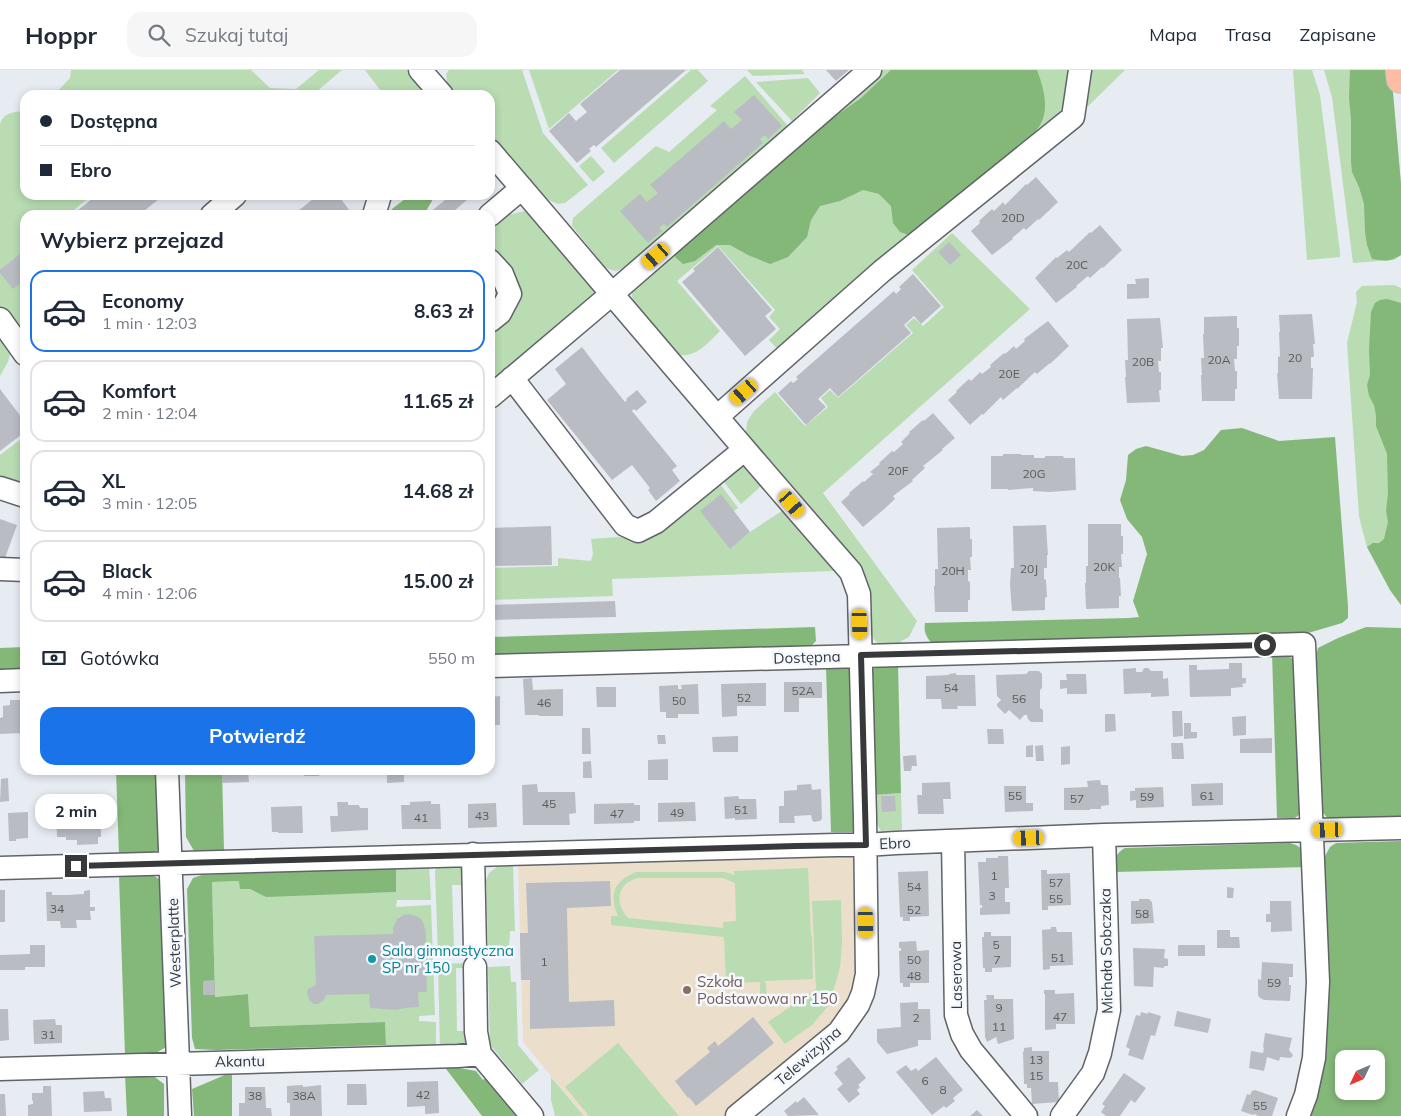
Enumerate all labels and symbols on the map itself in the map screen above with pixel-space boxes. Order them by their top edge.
house number: 20D [1001,210,1025,225]
car [639,240,672,272]
house number: 20C [1066,257,1088,272]
house number: 20 [1288,350,1302,365]
house number: 20A [1207,352,1231,367]
house number: 20B [1132,354,1154,369]
house number: 20E [998,366,1020,381]
car [727,376,760,408]
house number: 20F [887,463,909,478]
house number: 20G [1022,466,1046,481]
car [776,488,807,520]
house number: 20K [1093,559,1115,574]
house number: 20J [1020,561,1038,576]
house number: 20H [941,563,965,578]
car [851,609,868,639]
route start [1254,634,1276,656]
street label: Dostępna [773,646,841,668]
house number: 54 [944,680,958,695]
house number: 52A [791,683,815,698]
house number: 52 [737,690,751,705]
house number: 56 [1012,691,1026,706]
house number: 50 [672,693,686,708]
house number: 46 [537,695,551,710]
house number: 55 [1008,788,1022,803]
house number: 61 [1200,788,1214,803]
house number: 59 [1140,789,1154,804]
house number: 57 [1070,791,1084,806]
callout: 2 min [35,794,117,828]
house number: 45 [542,796,556,811]
house number: 51 [734,802,748,817]
house number: 49 [670,805,684,820]
house number: 47 [610,806,624,821]
house number: 43 [475,808,489,823]
house number: 41 [414,810,428,825]
car [1312,822,1343,838]
car [1013,830,1044,846]
street label: Ebro [879,833,911,853]
route end [65,855,87,877]
house number: 1 [990,868,998,883]
house number: 57 [1049,875,1063,890]
house number: 54 [907,879,921,894]
house number: 3 [988,888,996,903]
street label: Michała Sobczaka [1095,888,1117,1014]
house number: 55 [1049,891,1063,906]
street label: Westerplatte [163,898,185,988]
house number: 34 [50,901,64,916]
house number: 52 [907,902,921,917]
house number: 58 [1135,906,1149,921]
car [858,908,873,938]
house number: 5 [992,937,1000,952]
place label: Sala gimnastyczna SP nr 150 [382,941,514,977]
street label: Laserowa [946,941,966,1009]
house number: 51 [1051,950,1065,965]
house number: 50 [907,952,921,967]
house number: 7 [993,952,1001,967]
marker: Sala gimnastyczna SP nr 150 [366,953,378,965]
house number: 1 [540,954,548,969]
house number: 48 [907,968,921,983]
place label: Szkoła Podstawowa nr 150 [697,972,838,1008]
house number: 59 [1267,975,1281,990]
marker: Szkoła Podstawowa nr 150 [681,984,693,996]
house number: 9 [995,1000,1003,1015]
house number: 47 [1053,1009,1067,1024]
house number: 2 [912,1010,920,1025]
house number: 11 [992,1019,1006,1034]
street label: Telewizyjna [771,1022,845,1090]
house number: 31 [41,1027,55,1042]
north arrow [1335,1050,1385,1100]
street label: Akantu [215,1051,265,1071]
house number: 13 [1029,1052,1043,1067]
house number: 15 [1029,1068,1043,1083]
house number: 6 [921,1073,929,1088]
house number: 8 [939,1082,947,1097]
house number: 42 [416,1087,430,1102]
house number: 38 [248,1088,262,1103]
house number: 38A [292,1088,316,1103]
house number: 55 [1253,1098,1267,1113]

